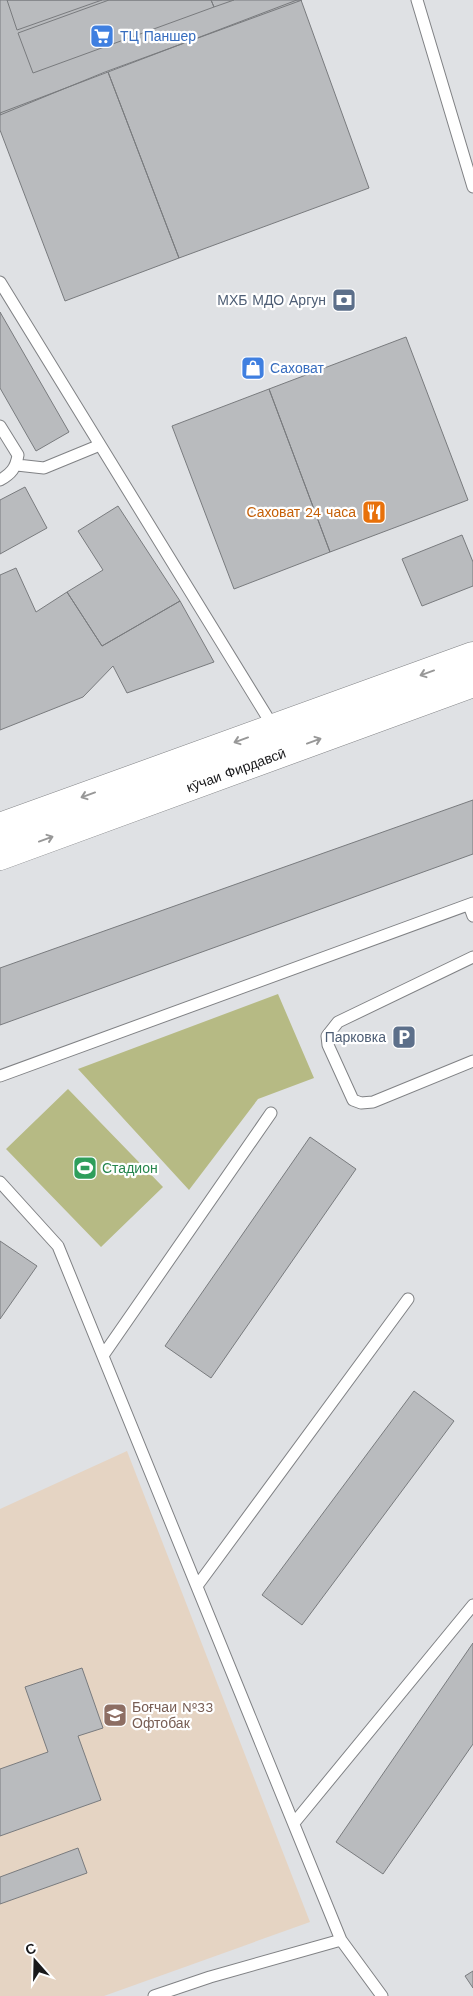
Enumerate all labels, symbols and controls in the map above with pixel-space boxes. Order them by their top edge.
supermarket icon: ТЦ Паншер [89,23,115,49]
place label: ТЦ Паншер [120,28,196,44]
bank icon: МХБ МДО Аргун [331,287,357,313]
place label: МХБ МДО Аргун [217,292,326,308]
shop icon: Саховат [240,355,266,381]
place label: Саховат [270,360,324,376]
restaurant icon: Саховат 24 часа [361,499,387,525]
place label: Саховат 24 часа [246,504,356,520]
one-way arrow [420,669,435,678]
one-way arrow [234,736,250,745]
one-way arrow [305,736,321,745]
street label: кӯчаи Фирдавсӣ [184,745,288,795]
one-way arrow [81,791,97,800]
one-way arrow [38,834,53,843]
parking icon: Парковка [391,1024,417,1050]
place label: Парковка [325,1029,386,1045]
sports icon: Стадион [72,1155,98,1181]
place label: Стадион [102,1160,158,1176]
place label: Боғчаи №33 Офтобак [132,1699,213,1731]
school or university icon: Боғчаи №33 Офтобак [102,1702,128,1728]
north arrow [10,1936,60,1986]
text: С [23,1940,38,1958]

